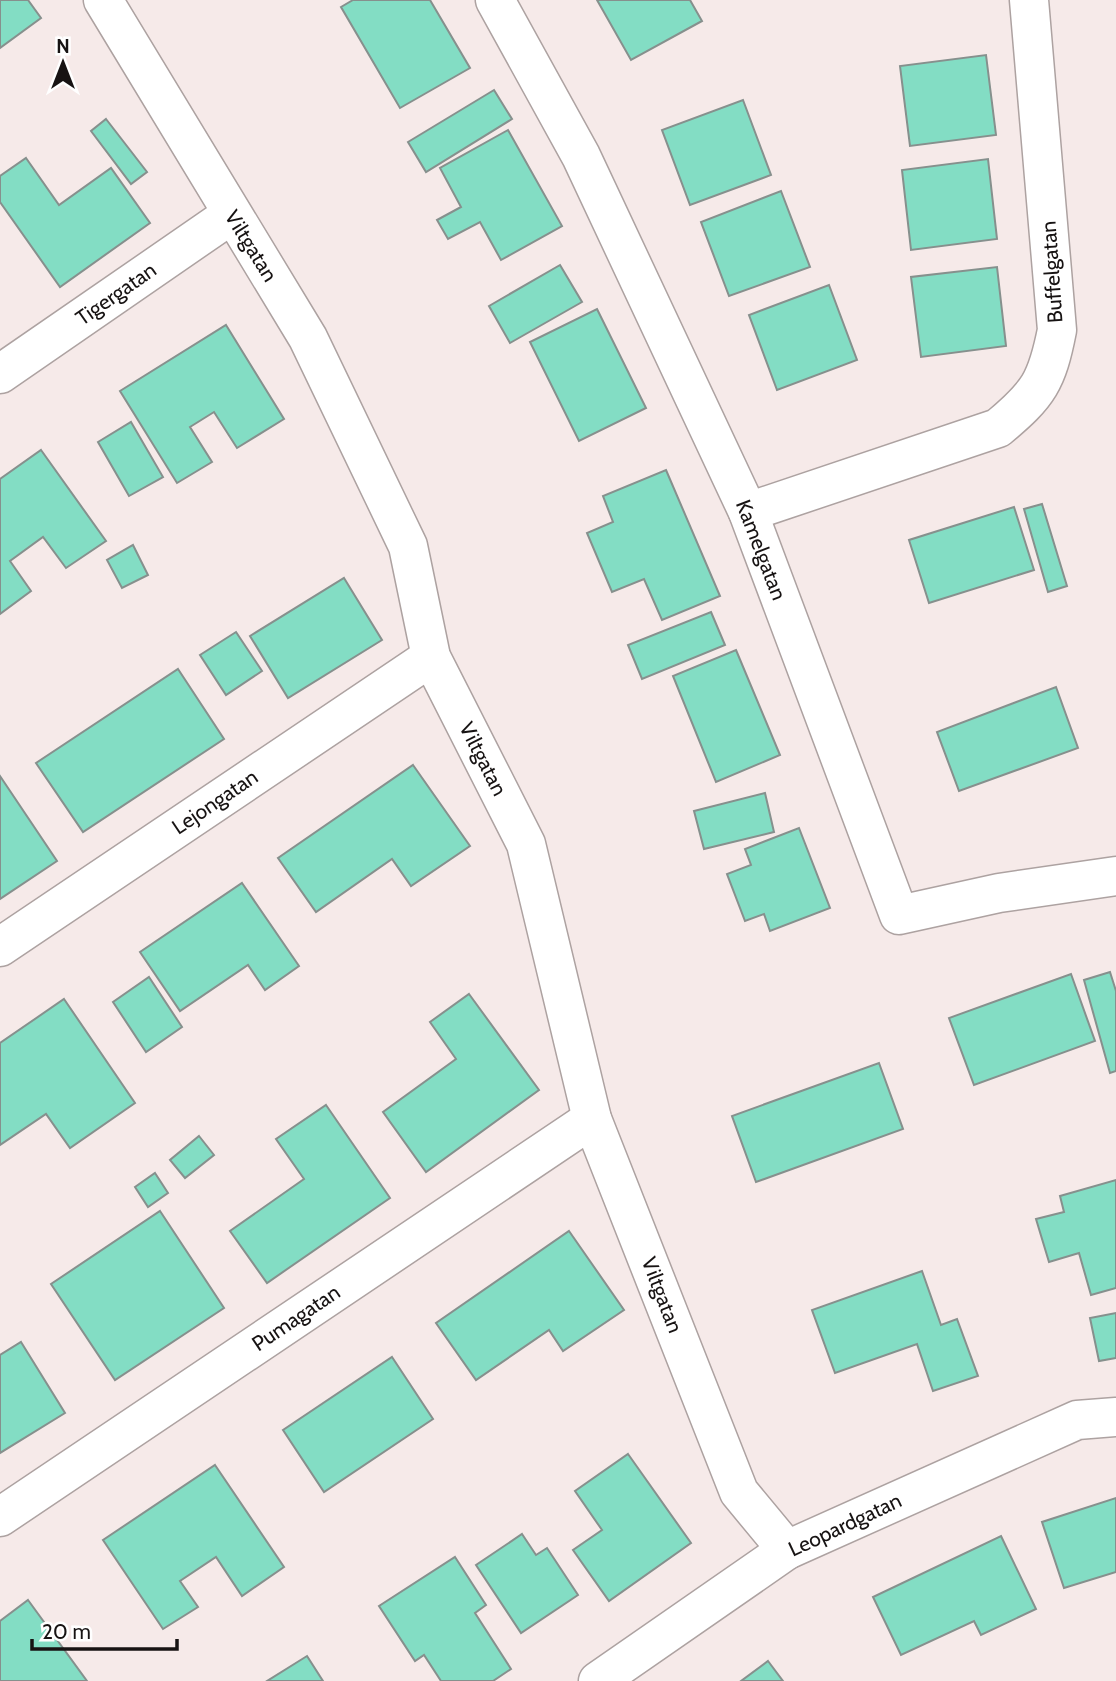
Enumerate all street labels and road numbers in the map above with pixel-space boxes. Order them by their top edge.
street label: Viltgatan [220,205,283,286]
street label: Buffelgatan [1035,220,1068,324]
street label: Tigergatan [71,257,161,330]
street label: Kamelgatan [731,496,792,603]
street label: Viltgatan [454,718,513,800]
street label: Lejongatan [167,764,263,840]
street label: Viltgatan [637,1253,688,1336]
street label: Pumagatan [247,1279,344,1356]
street label: Leopardgatan [784,1488,905,1562]

